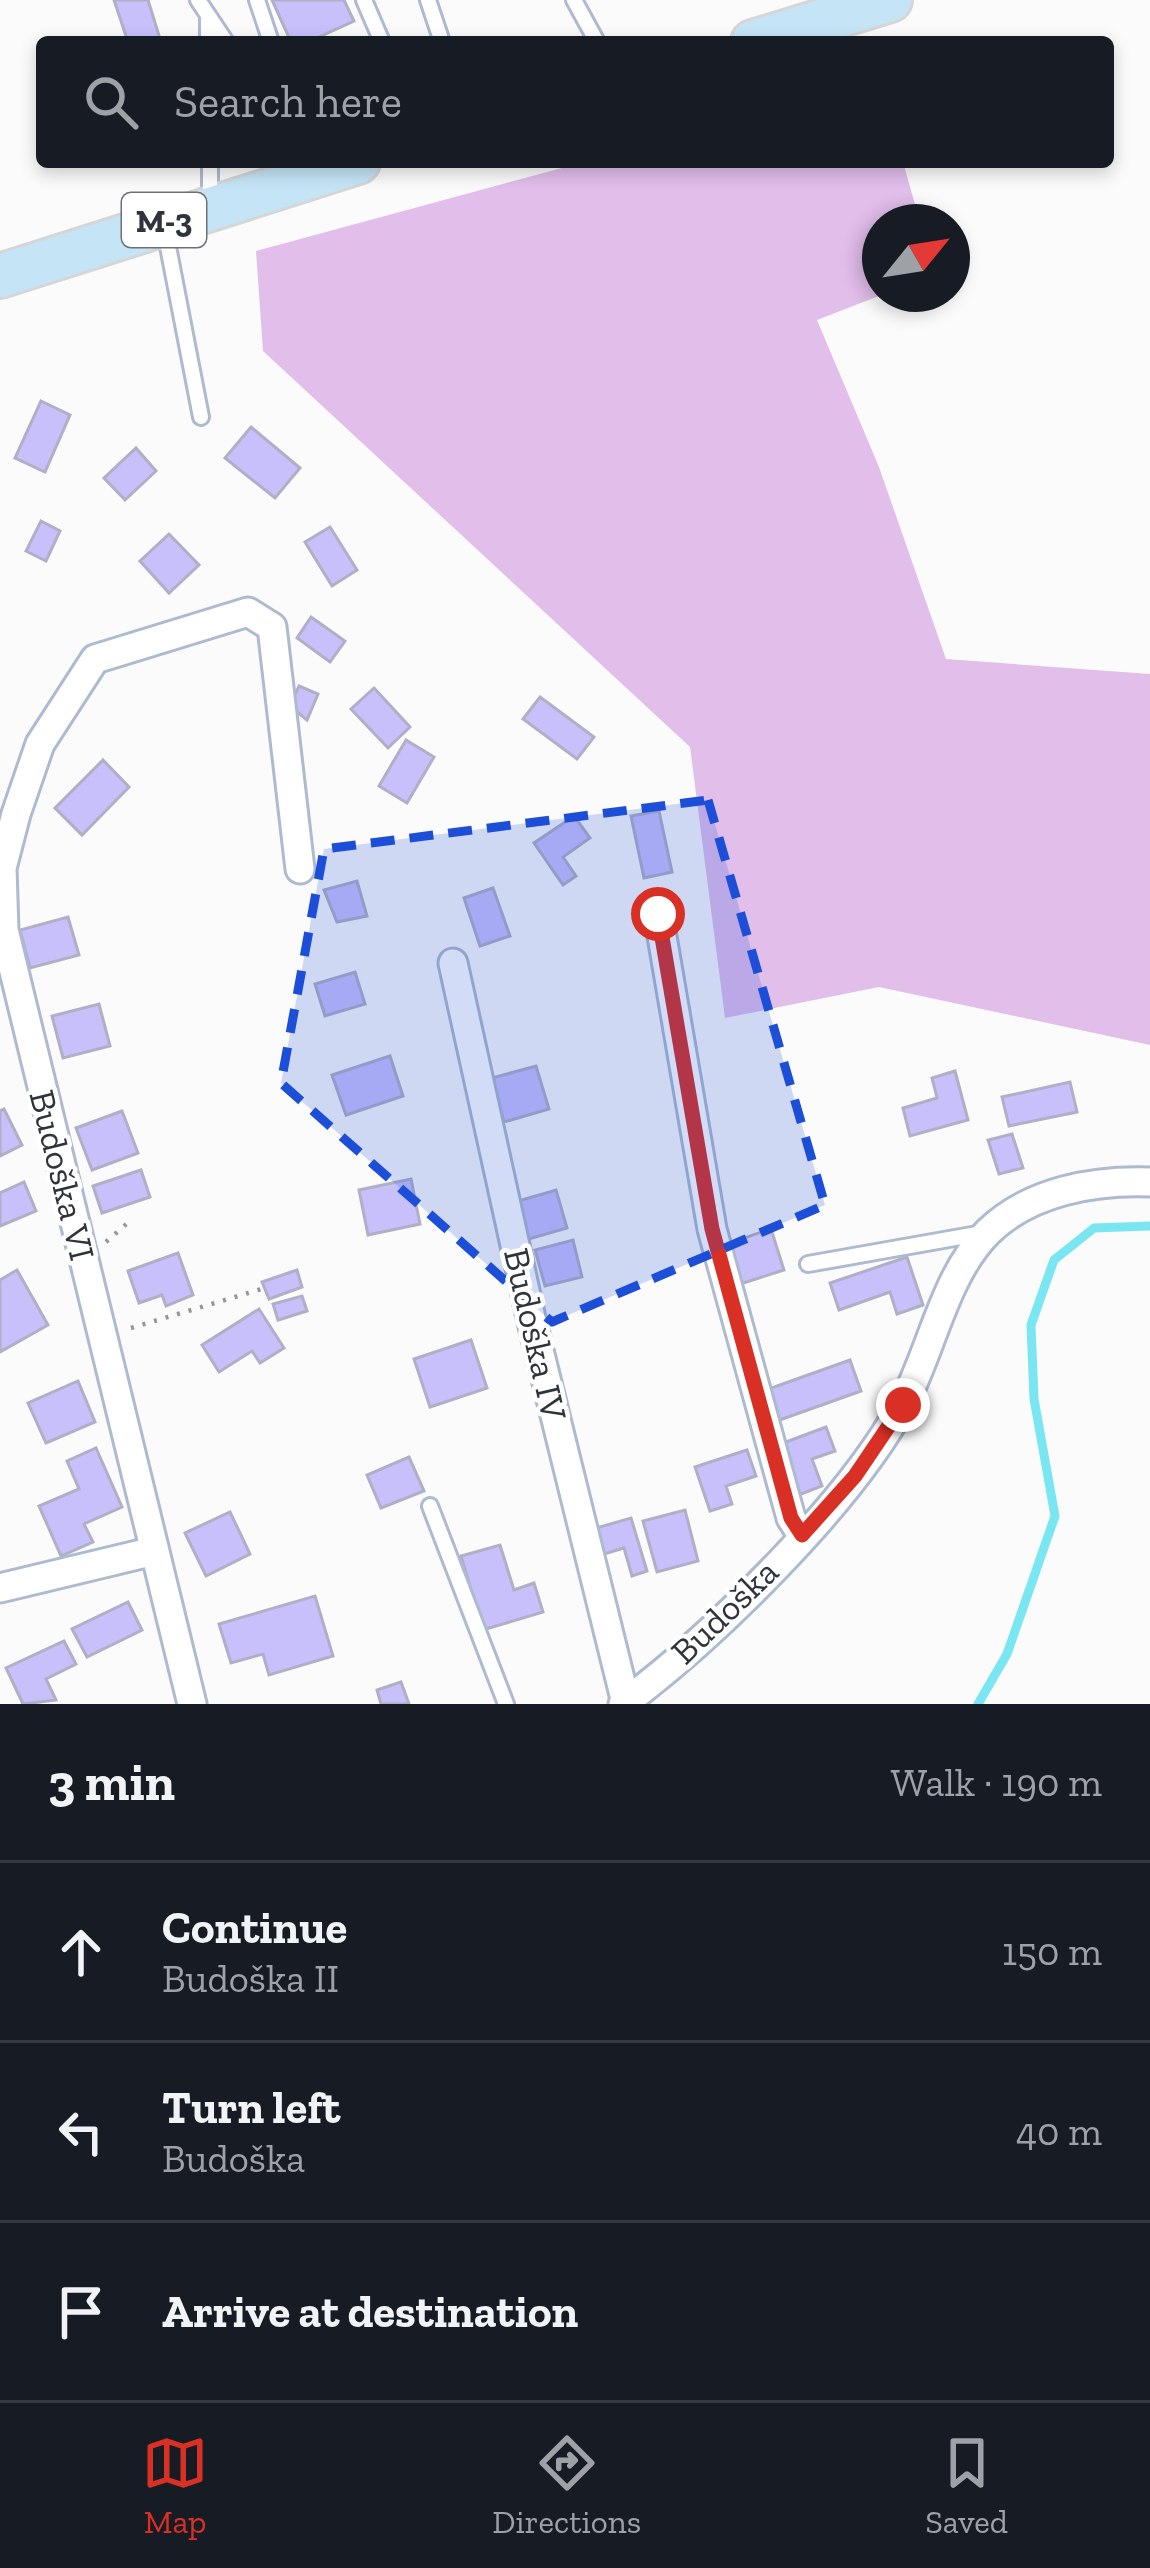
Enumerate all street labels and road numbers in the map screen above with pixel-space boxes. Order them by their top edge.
road number: M-3 [122,193,206,247]
street label: Budoška VI [21,1086,104,1265]
street label: Budoška IV [495,1244,576,1425]
street label: Budoška [662,1550,787,1673]

